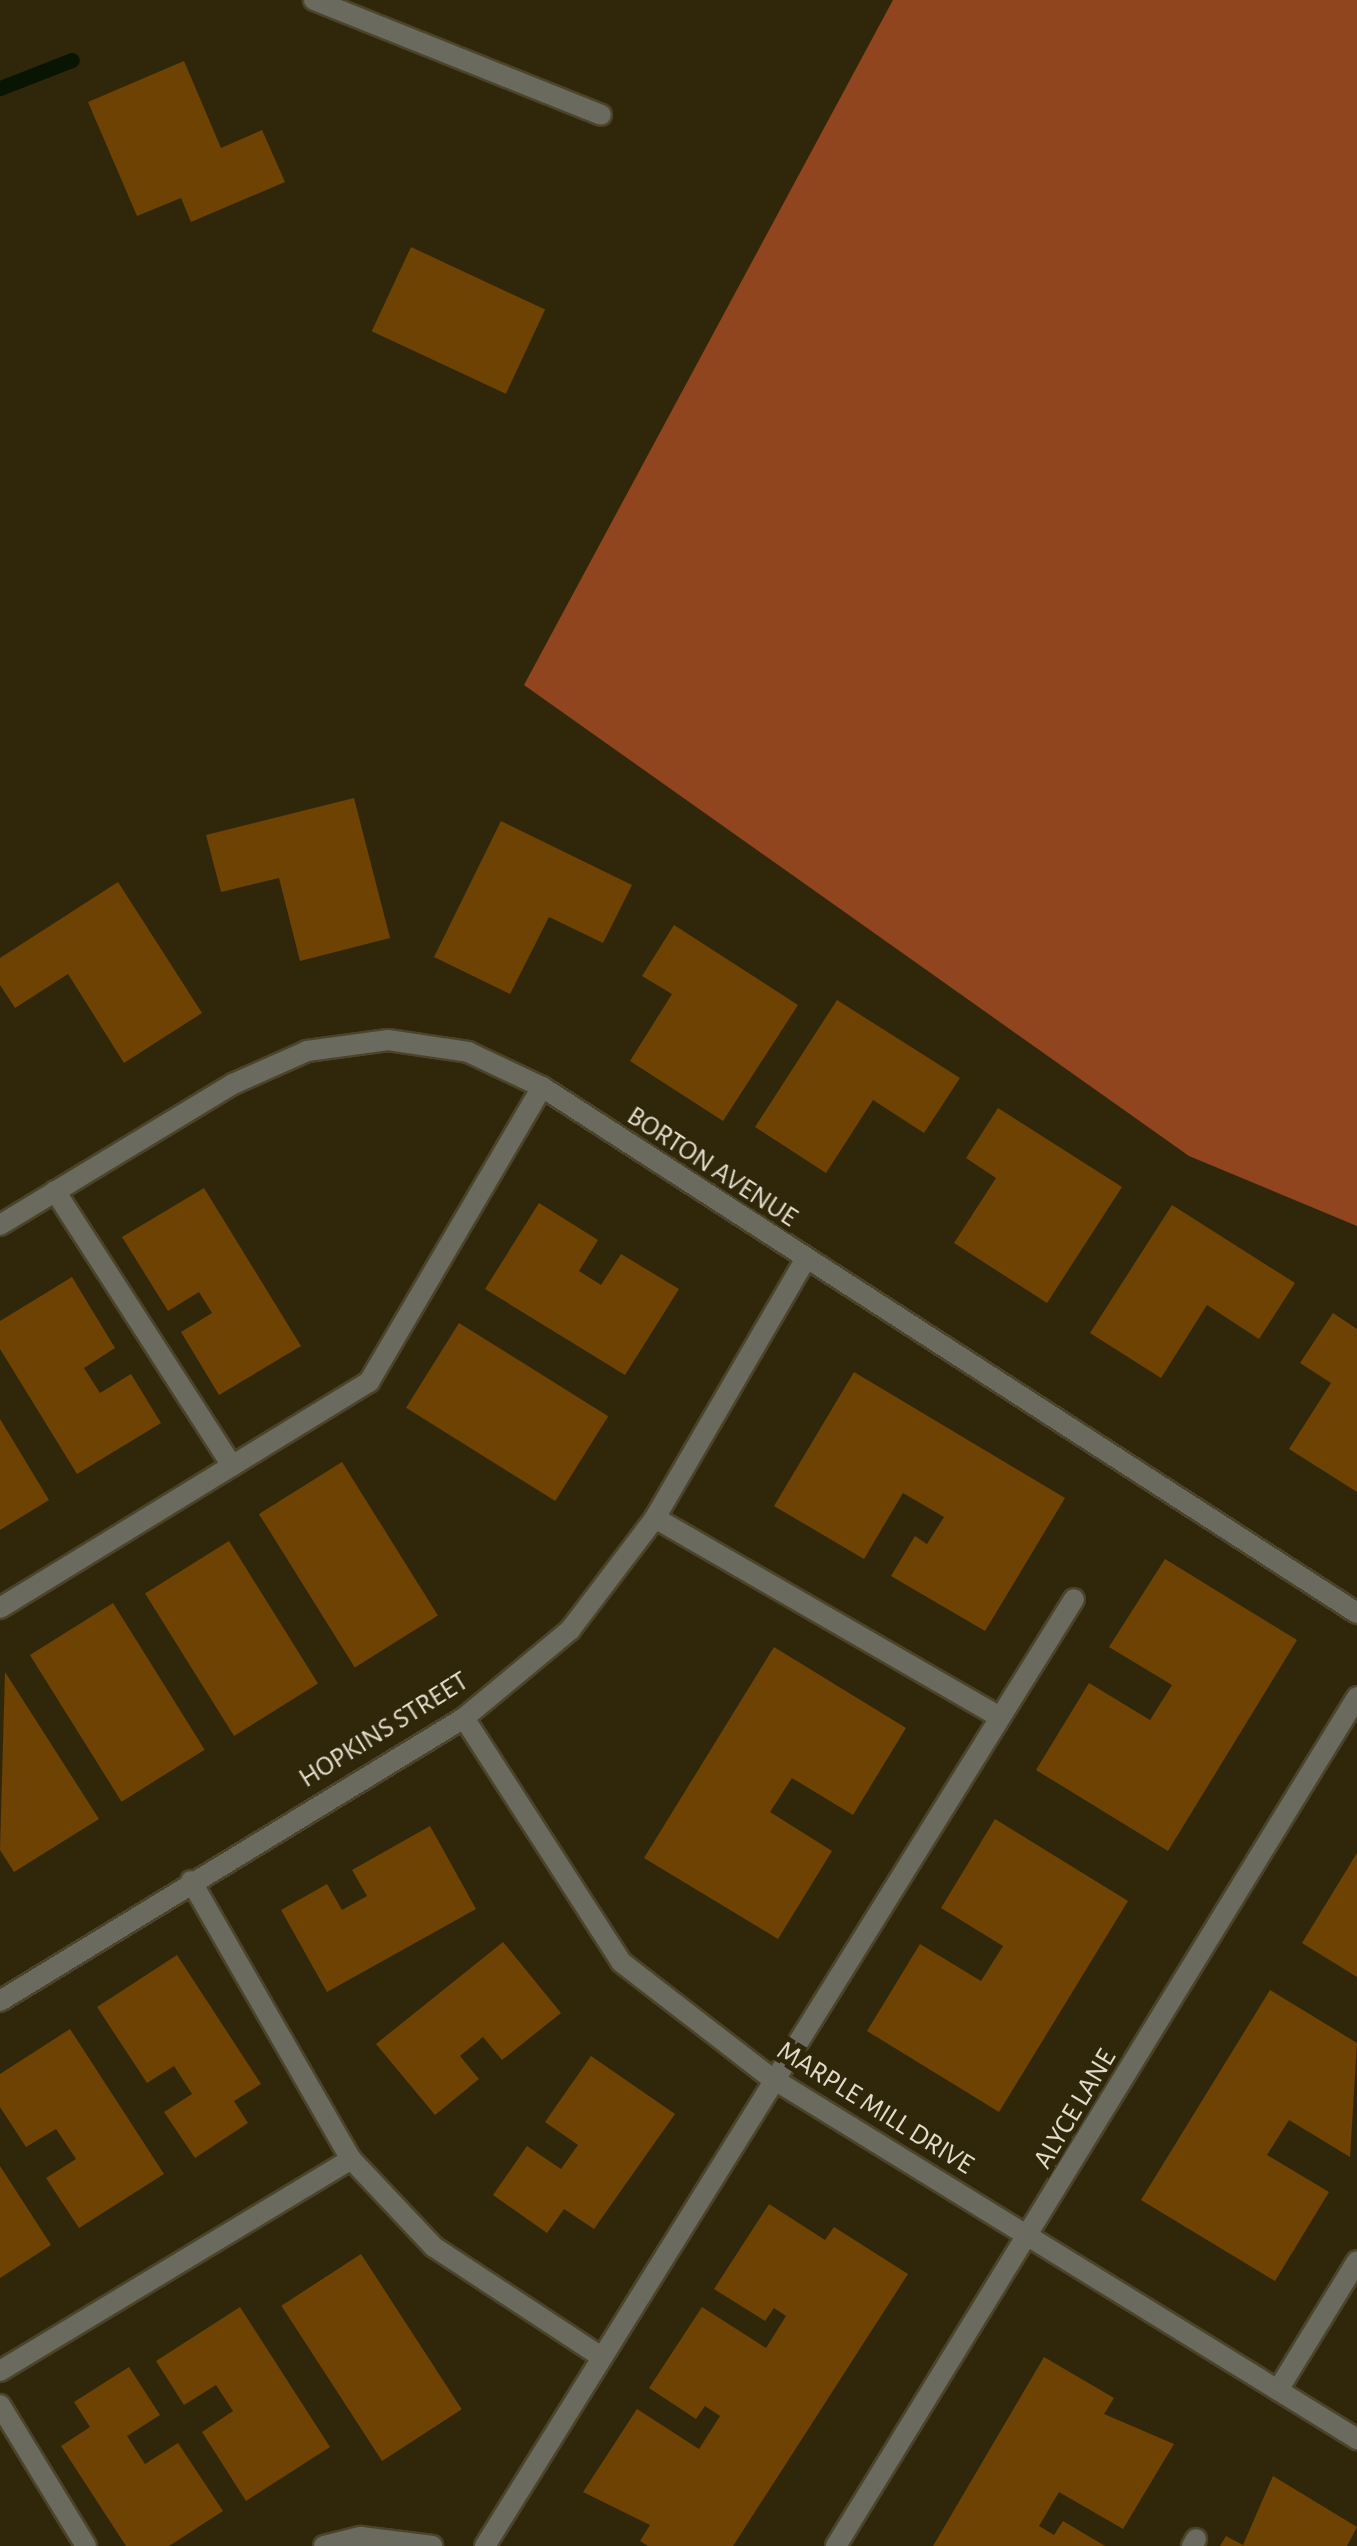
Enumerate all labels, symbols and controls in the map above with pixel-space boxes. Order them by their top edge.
street label: BORTON AVENUE [620,1099,804,1235]
street label: HOPKINS STREET [293,1664,475,1796]
street label: MARPLE MILL DRIVE [770,2034,980,2182]
street label: ALYCE LANE [1026,2043,1124,2175]

